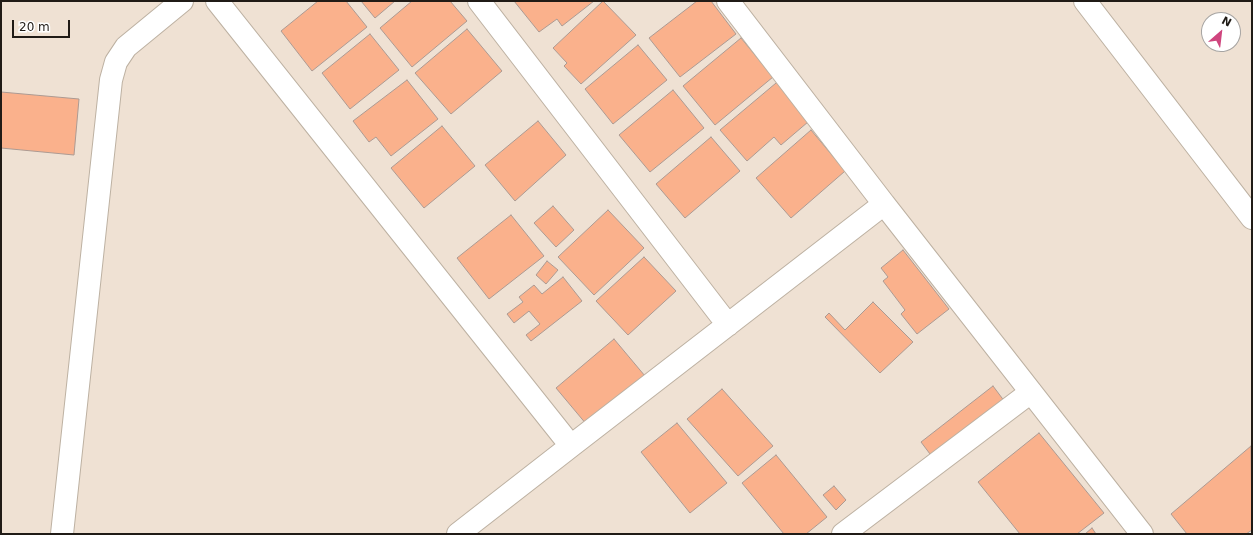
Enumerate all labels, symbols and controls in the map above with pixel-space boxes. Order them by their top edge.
scale bar [14,12,72,38]
north arrow [1201,12,1241,52]
text: N [1219,14,1234,30]
text: 20 m [19,20,50,34]

